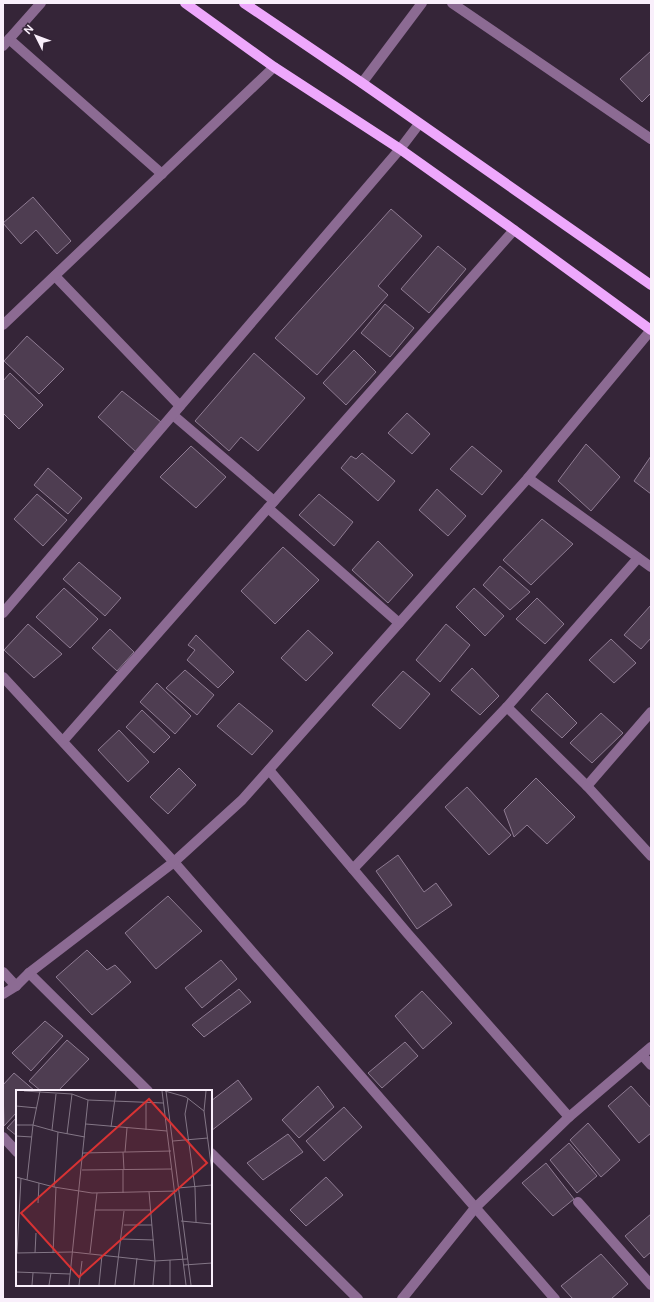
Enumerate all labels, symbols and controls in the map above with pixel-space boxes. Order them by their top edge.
north arrow [16,16,56,56]
text: N [21,22,36,37]
inset map [16,1090,212,1286]

